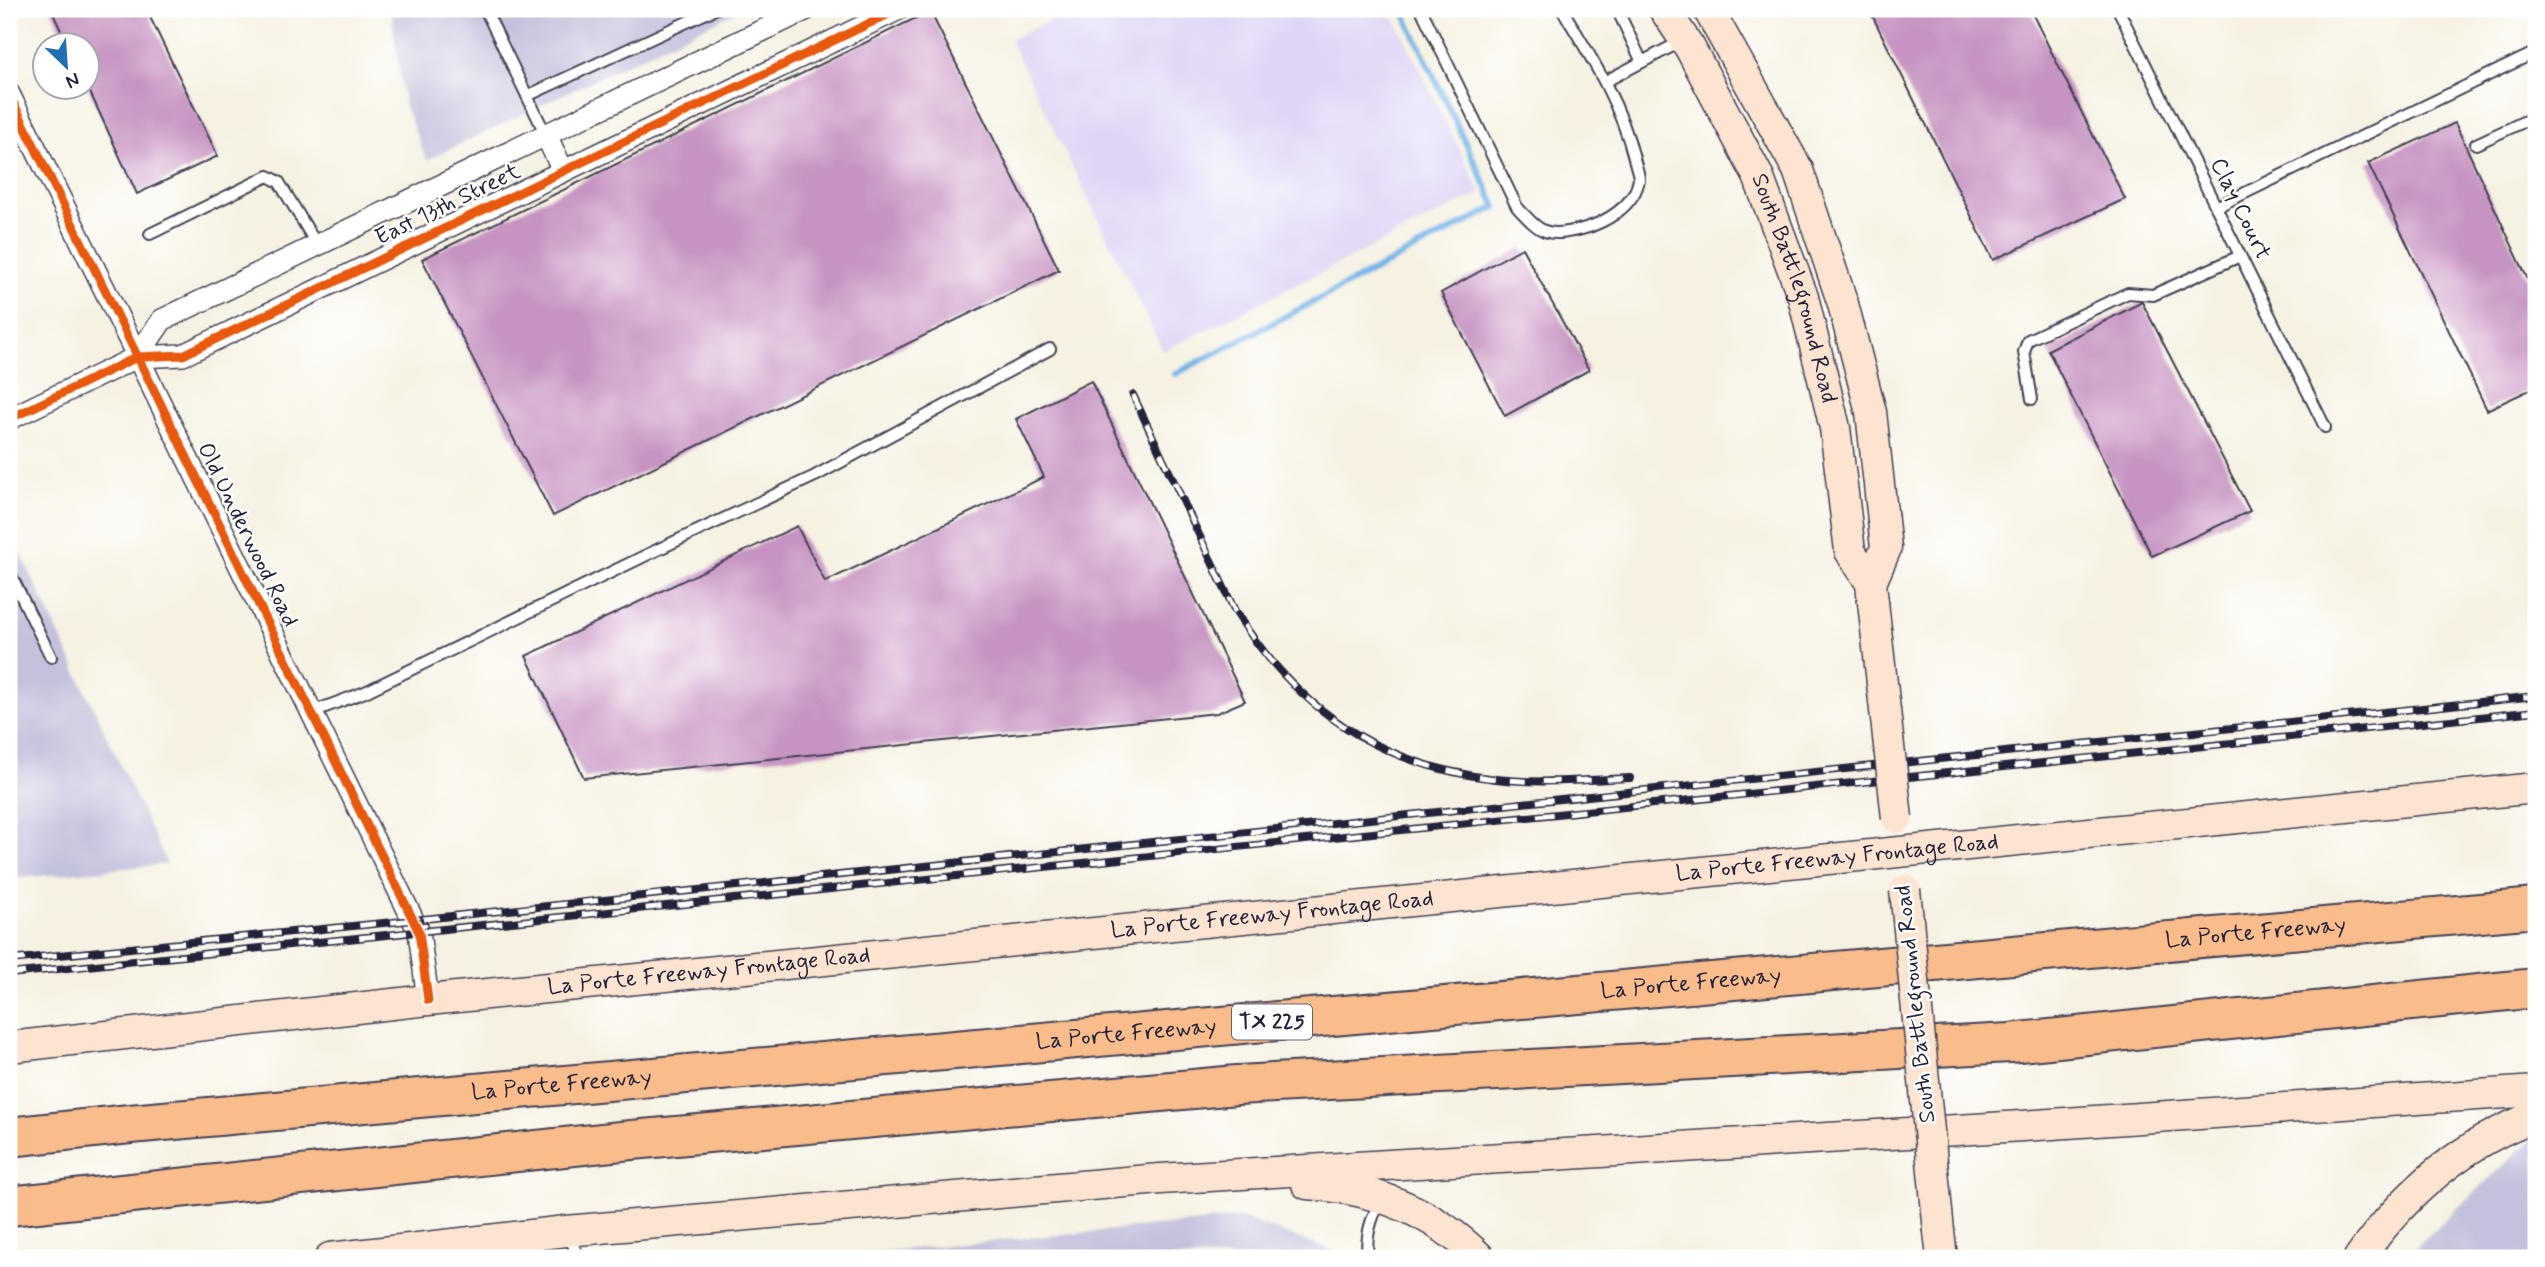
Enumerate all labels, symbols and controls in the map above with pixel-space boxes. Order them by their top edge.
north arrow [32,32,102,102]
text: N [62,66,84,94]
street label: Clay Court [2202,153,2278,265]
street label: East 13th Street [370,157,526,253]
street label: South Battleground Road [1743,169,1843,406]
street label: Old Underwood Road [189,438,305,632]
street label: La Porte Freeway Frontage Road [1674,827,2000,889]
street label: South Battleground Road [1889,883,1945,1124]
street label: La Porte Freeway Frontage Road [1109,884,1435,946]
street label: La Porte Freeway [2164,910,2347,956]
street label: La Porte Freeway Frontage Road [546,941,872,1003]
street label: La Porte Freeway [1599,961,1783,1007]
road number: TX 225 [1232,1004,1312,1040]
street label: La Porte Freeway [1035,1012,1218,1058]
street label: La Porte Freeway [470,1062,653,1108]

